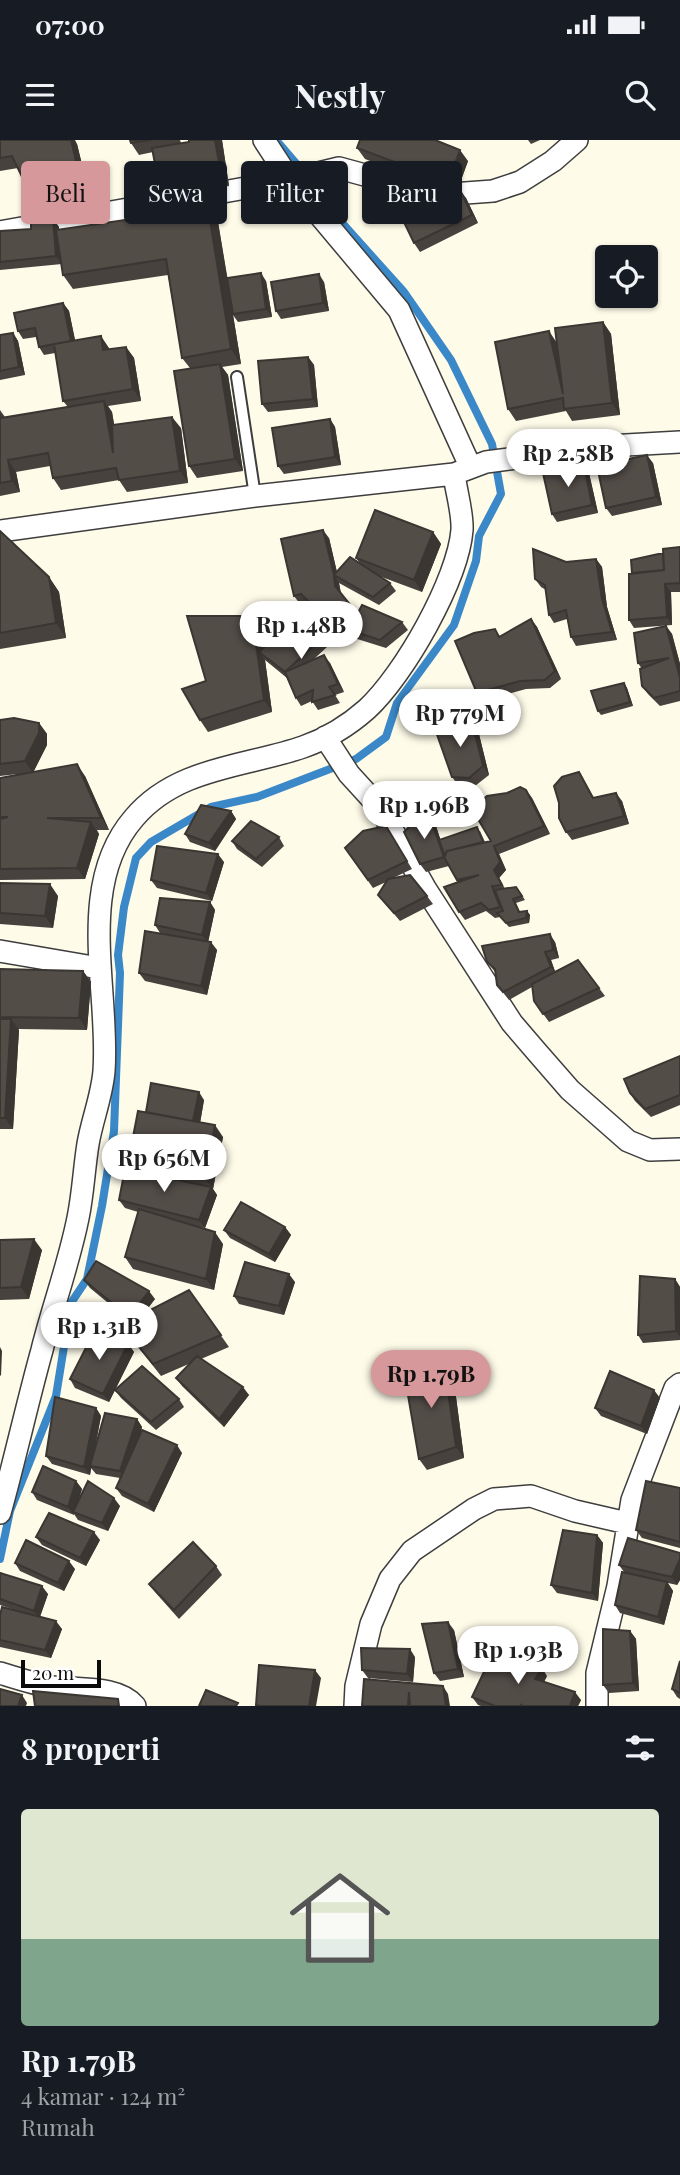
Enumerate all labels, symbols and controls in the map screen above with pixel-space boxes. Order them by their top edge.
text: 07:00 [35,7,105,42]
text: Nestly [294,73,386,116]
icon: menu [21,76,59,114]
icon: search [621,76,659,114]
chip: Beli [21,161,110,224]
chip: Sewa [124,161,227,224]
chip: Filter [241,161,348,224]
chip: Baru [362,161,462,224]
map controls [595,245,658,308]
button: locate [595,245,658,308]
pin: Rp 2.58B [496,430,640,489]
text: Rp 2.58B [522,436,614,467]
pin: Rp 1.48B [229,602,373,661]
text: Rp 1.48B [256,608,346,639]
pin: Rp 779M [395,690,525,749]
text: Rp 779M [415,696,505,727]
pin: Rp 1.96B [352,782,496,841]
text: Rp 1.96B [379,788,470,819]
pin: Rp 656M [99,1135,229,1194]
text: Rp 656M [118,1141,210,1172]
pin: Rp 1.31B [27,1302,171,1362]
text: Rp 1.31B [57,1309,141,1340]
pin: Rp 1.79B [359,1350,503,1410]
text: Rp 1.79B [387,1357,475,1388]
pin: Rp 1.93B [446,1626,590,1686]
text: Rp 1.93B [473,1633,563,1664]
scale bar [21,1657,102,1689]
text: 20 m [32,1659,74,1685]
text: 8 properti [21,1728,160,1768]
icon: filters [621,1729,659,1767]
icon: home [277,1855,403,1981]
text: Rp 1.79B [21,2040,136,2080]
text: 4 kamar · 124 m² [21,2080,185,2111]
text: Rumah [21,2111,95,2142]

